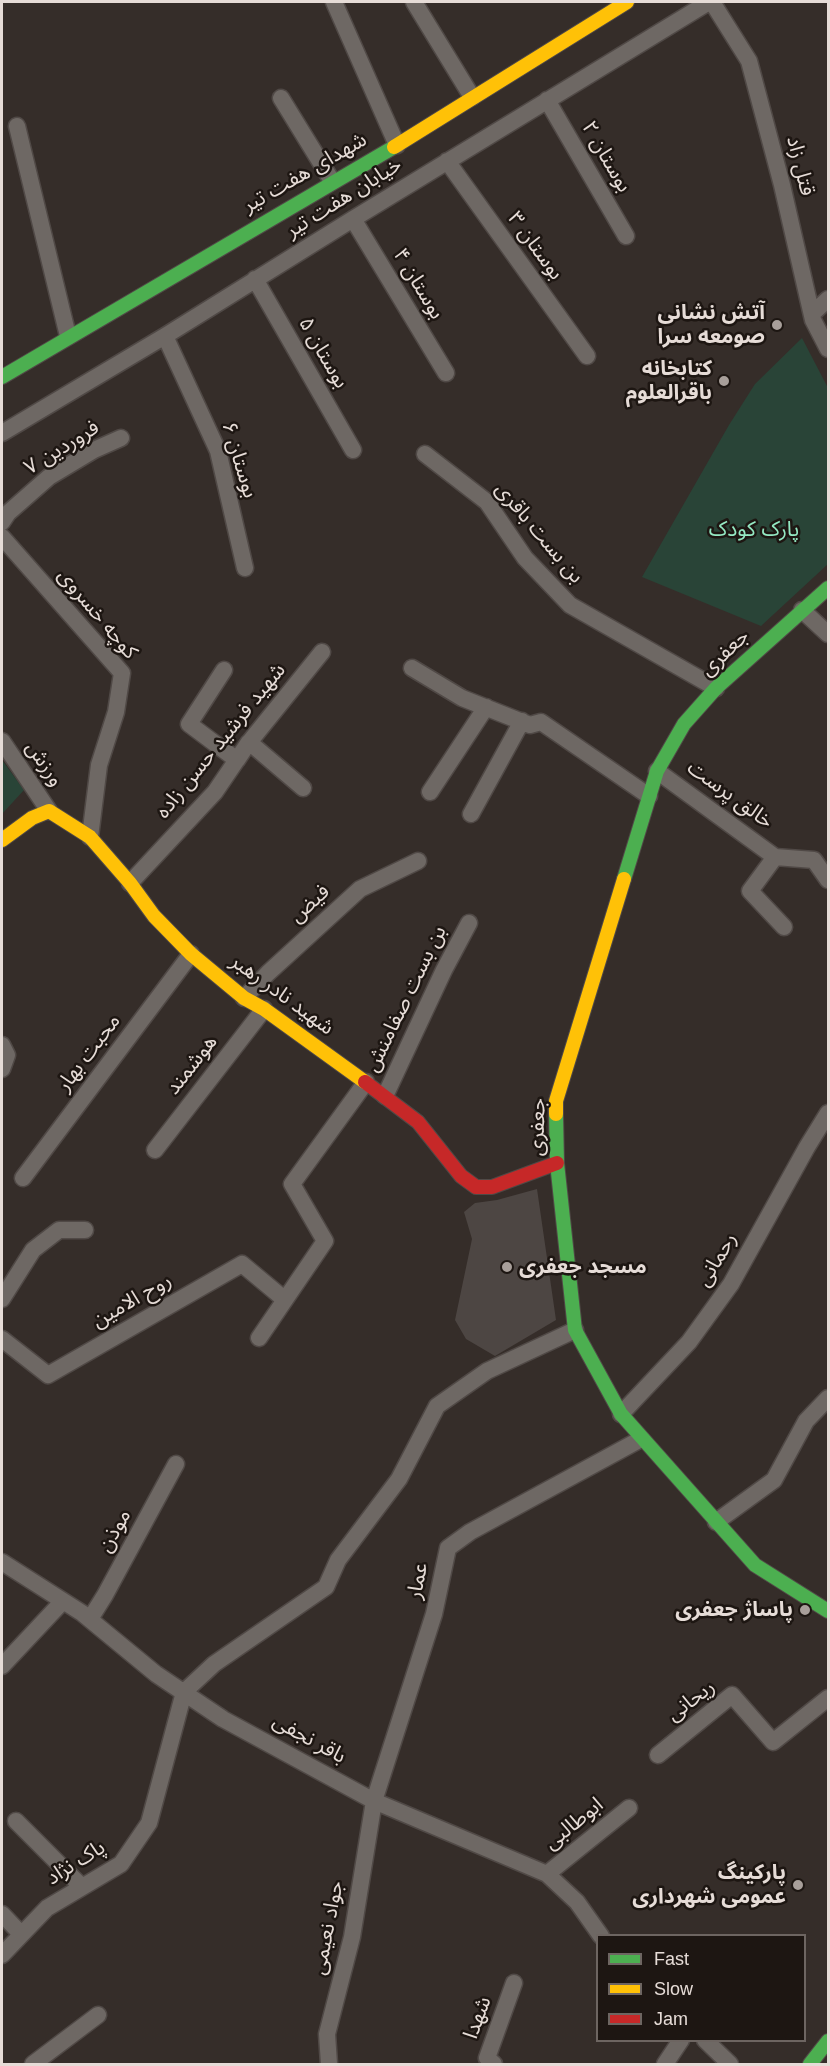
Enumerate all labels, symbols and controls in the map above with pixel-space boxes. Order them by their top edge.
street label: بوستان ۲ [576,117,636,197]
street label: شهدای هفت تیر [239,127,371,219]
street label: قتل زاد [780,134,820,198]
street label: خیابان هفت تیر [281,152,407,244]
street label: بوستان ۳ [502,207,568,285]
street label: بوستان ۴ [387,244,449,324]
place label: آتش نشانی صومعه سرا [658,300,765,350]
street label: بوستان ۵ [293,313,353,393]
marker: آتش نشانی صومعه سرا [770,318,784,332]
place label: کتابخانه باقرالعلوم [626,356,712,406]
marker: کتابخانه باقرالعلوم [717,374,731,388]
street label: فروردین ۷ [20,415,104,481]
street label: بوستان ۶ [216,419,262,501]
street label: بن بست باقری [489,477,589,589]
park label: پارک کودک [709,517,799,543]
street label: کوچه خسروی [52,563,142,665]
street label: جعفری [695,624,755,682]
street label: شهید فرشید حسن زاده [151,658,291,824]
street label: ورزش [20,736,68,792]
street label: خالق پرست [682,755,778,835]
street label: فیض [285,879,335,929]
street label: بن بست صفامنش [360,922,452,1076]
street label: شهید نادر رهبر [225,949,339,1041]
street label: محبت بهار [52,1009,126,1097]
street label: هوشمند [161,1030,223,1100]
street label: جعفری [524,1098,552,1156]
street label: رحمانی [691,1228,743,1292]
place label: مسجد جعفری [519,1254,647,1280]
marker: مسجد جعفری [500,1260,514,1274]
street label: روح الامین [88,1268,176,1334]
street label: موذن [93,1505,137,1557]
street label: عمار [402,1561,434,1601]
place label: پاساژ جعفری [675,1597,793,1623]
marker: پاساژ جعفری [798,1603,812,1617]
street label: ریحانی [662,1675,720,1727]
street label: باقر نجفی [268,1709,350,1769]
street label: ابوطالبی [539,1792,609,1856]
street label: پاک نژاد [42,1835,110,1891]
place label: پارکینگ عمومی شهرداری [632,1860,786,1910]
marker: پارکینگ عمومی شهرداری [791,1878,805,1892]
street label: جواد نعیمی [307,1879,349,1977]
legend [596,1934,806,2042]
text: Fast [654,1949,689,1969]
text: Slow [654,1979,693,1999]
street label: شهدا [459,1993,497,2043]
text: Jam [654,2009,688,2029]

